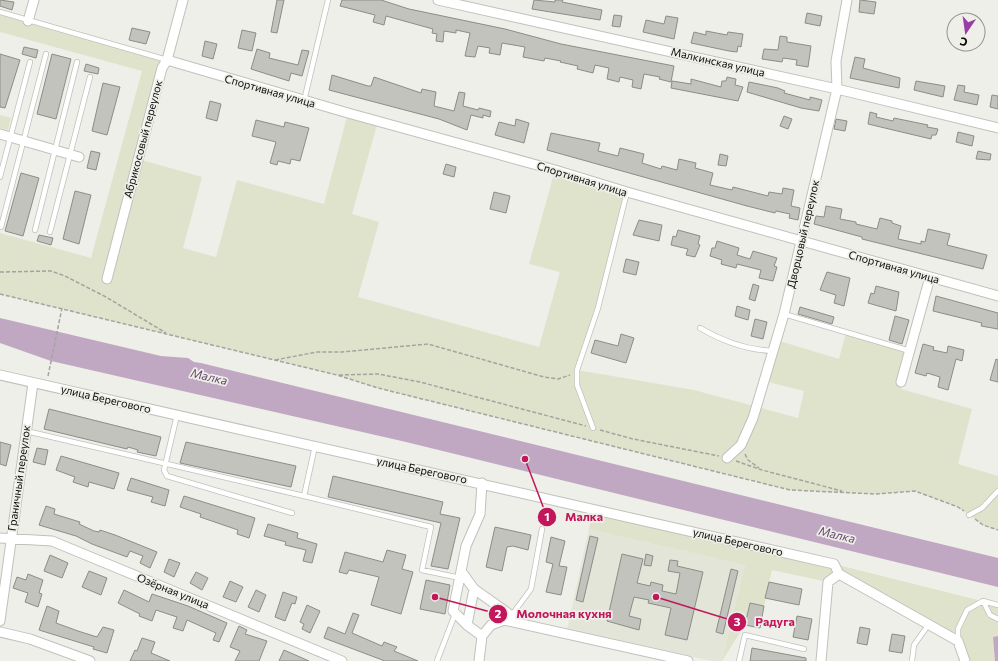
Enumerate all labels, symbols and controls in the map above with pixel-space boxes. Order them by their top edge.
north arrow [946,12,986,52]
text: С [958,35,969,49]
street label: Малкинская улица [670,44,766,79]
street label: Спортивная улица [223,71,317,110]
street label: Абрикосовый переулок [121,78,165,199]
street label: Спортивная улица [535,159,629,198]
street label: Дворцовый переулок [784,178,821,289]
street label: Спортивная улица [847,247,941,286]
water label: Малка [190,365,229,387]
street label: улица Берегового [60,382,153,415]
street label: Граничный переулок [5,424,32,532]
street label: улица Берегового [376,454,469,486]
callout: Малка [537,505,611,529]
text: 1 [544,509,550,523]
text: Малка [565,509,603,523]
water label: Малка [818,523,857,545]
street label: улица Берегового [692,525,785,558]
street label: Озёрная улица [135,570,211,611]
callout: Молочная кухня [488,602,620,626]
text: 2 [495,606,502,620]
text: Молочная кухня [516,606,612,620]
callout: Радуга [727,610,802,634]
text: 3 [734,614,741,628]
text: Радуга [755,614,795,628]

